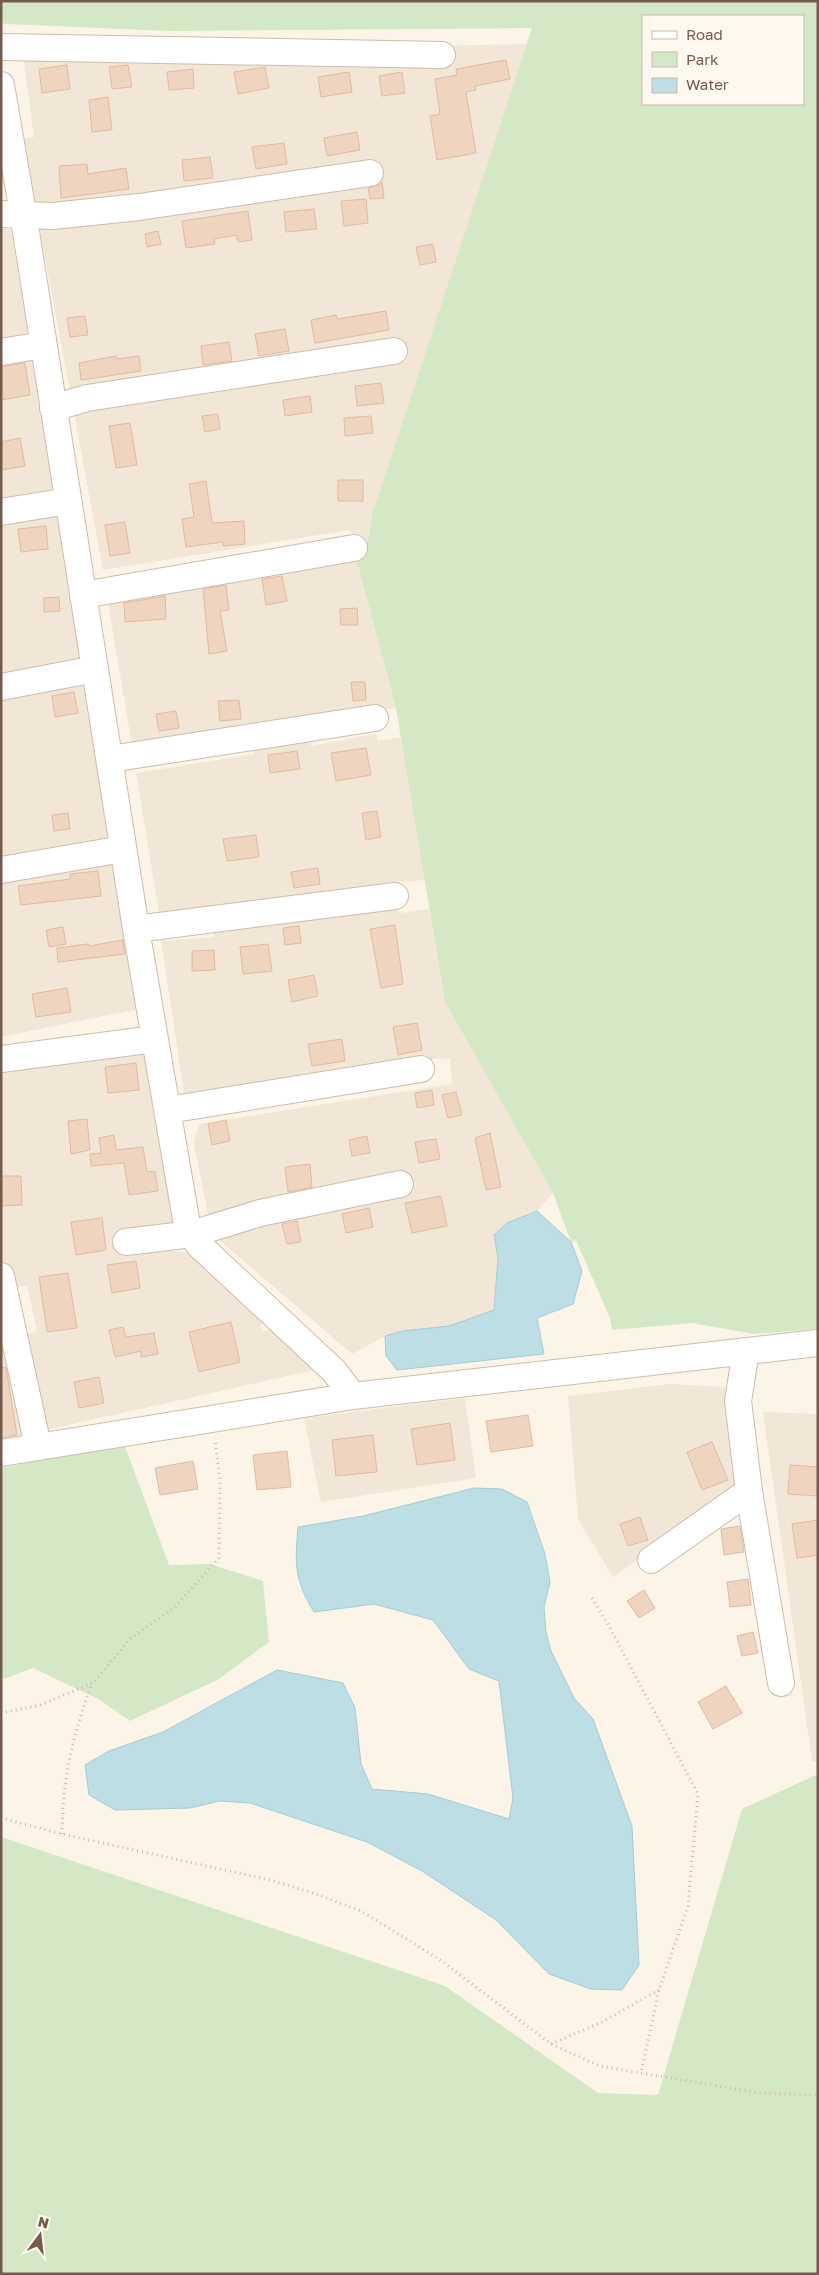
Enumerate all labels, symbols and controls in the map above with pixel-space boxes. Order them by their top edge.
legend [642,15,804,105]
text: Road [686,25,723,43]
text: Park [686,50,719,68]
text: Water [686,75,729,93]
north arrow [15,2210,65,2260]
text: N [36,2212,51,2232]

